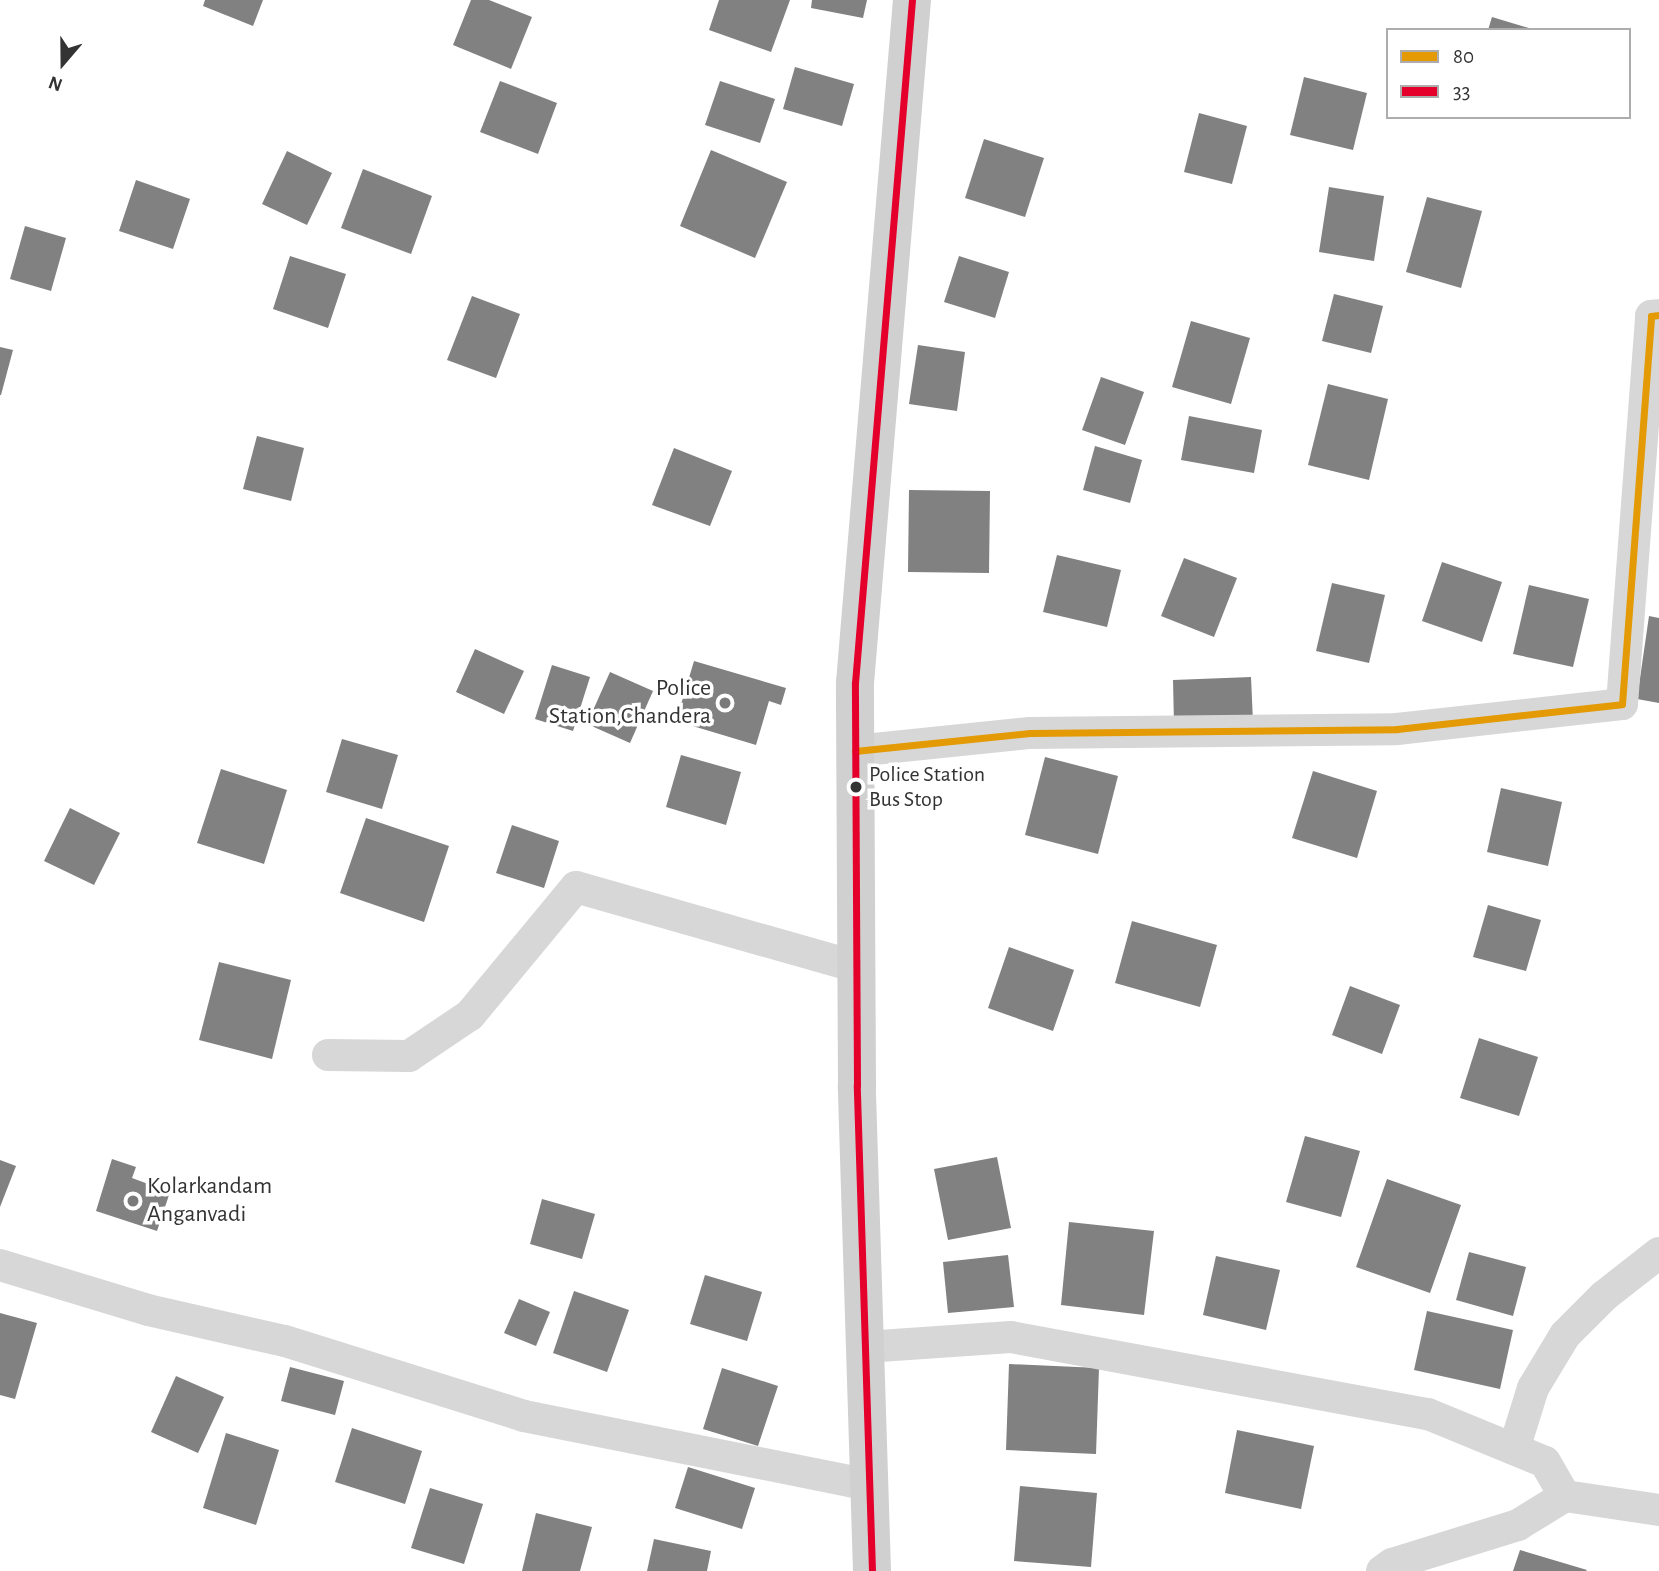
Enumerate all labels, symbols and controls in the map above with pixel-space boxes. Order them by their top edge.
north arrow [28,28,98,98]
legend [1386,28,1631,119]
text: 80 [1453,46,1474,67]
text: N [46,72,65,94]
text: 33 [1453,81,1470,102]
place label: Police Station,Chandera [549,675,711,731]
marker: Police Station,Chandera [717,695,733,711]
place label: Police Station Bus Stop [869,761,985,812]
marker: Police Station Bus Stop [849,780,863,794]
place label: Kolarkandam Anganvadi [147,1173,272,1229]
marker: Kolarkandam Anganvadi [125,1193,141,1209]

